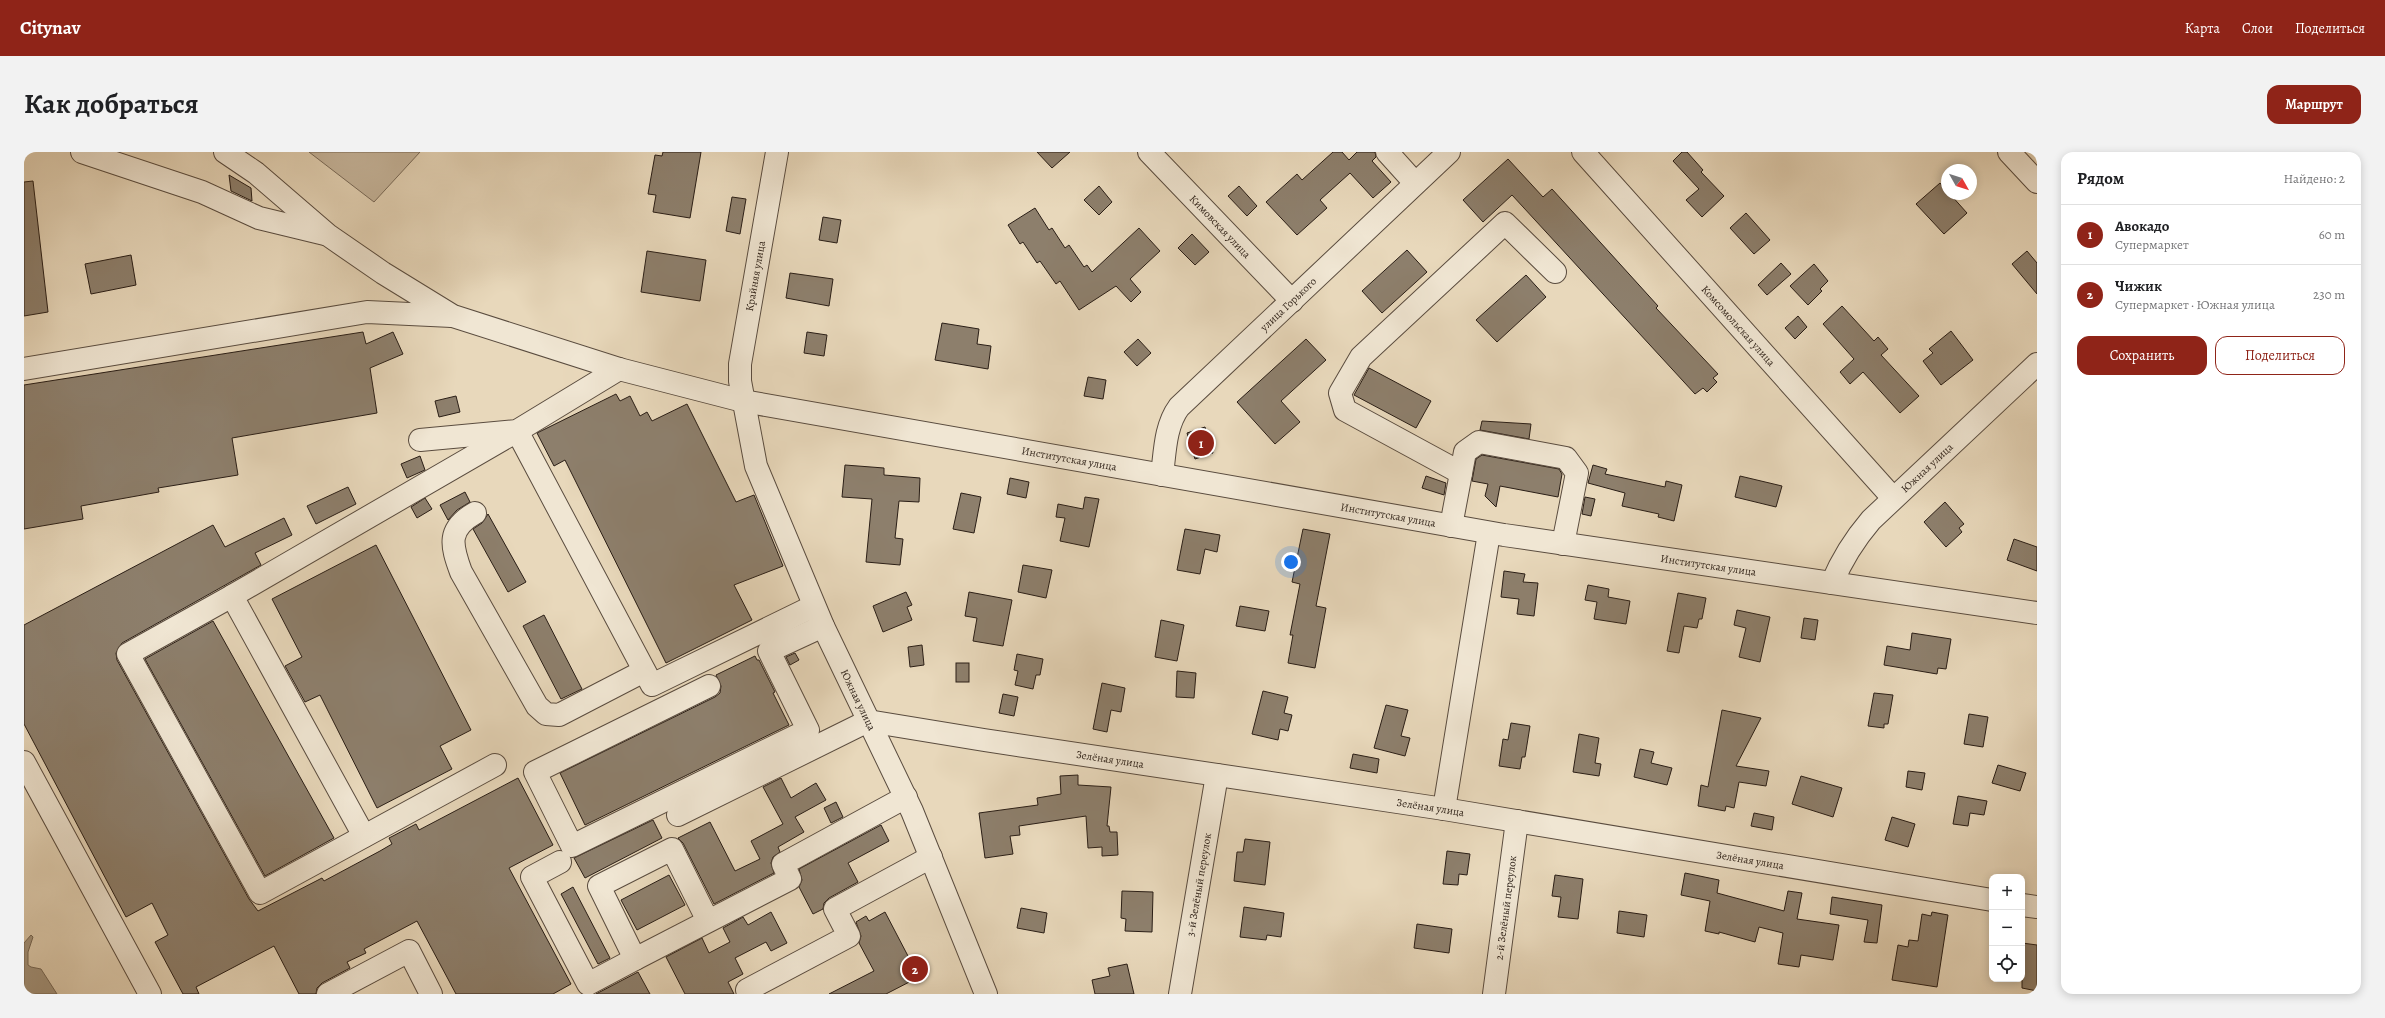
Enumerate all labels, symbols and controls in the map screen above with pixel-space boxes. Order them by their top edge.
text: Citynav [20,15,81,41]
text: Карта [2185,19,2220,38]
text: Слои [2242,19,2273,38]
text: Поделиться [2295,19,2365,38]
text: Как добраться [24,85,199,123]
button: Маршрут [2267,85,2361,124]
north arrow [1941,164,1977,200]
text: Рядом [2077,167,2124,190]
text: Найдено: 2 [2284,170,2345,187]
street label: Кимовская улица [1186,192,1255,262]
text: Авокадо [2115,216,2169,236]
text: 1 [2088,226,2092,243]
text: 60 m [2319,226,2345,243]
text: Супермаркет [2115,236,2189,253]
street label: Крайняя улица [742,239,769,313]
street label: улица Горького [1256,274,1320,335]
text: Чижик [2115,276,2162,296]
street label: Комсомольская улица [1698,282,1779,370]
text: 2 [2087,286,2093,303]
text: 230 m [2313,286,2345,303]
text: Супермаркет · Южная улица [2115,296,2275,313]
button: Сохранить [2077,336,2207,375]
button: Поделиться [2215,336,2345,375]
pin: 1 [1188,428,1214,458]
street label: Южная улица [1898,439,1957,496]
street label: Институтская улица [1020,443,1119,475]
street label: Институтская улица [1339,499,1438,531]
street label: Институтская улица [1659,551,1758,580]
your location [1281,552,1301,572]
street label: Южная улица [837,667,880,734]
street label: Зелёная улица [1075,747,1146,772]
street label: Зелёная улица [1395,795,1466,820]
street label: 3-й Зелёный переулок [1183,831,1215,938]
street label: Зелёная улица [1715,847,1786,873]
street label: 2-й Зелёный переулок [1492,854,1520,961]
map controls [1989,874,2025,982]
button: + [1989,874,2025,910]
button: − [1989,910,2025,946]
button: locate [1989,946,2025,982]
pin: 2 [902,954,928,984]

